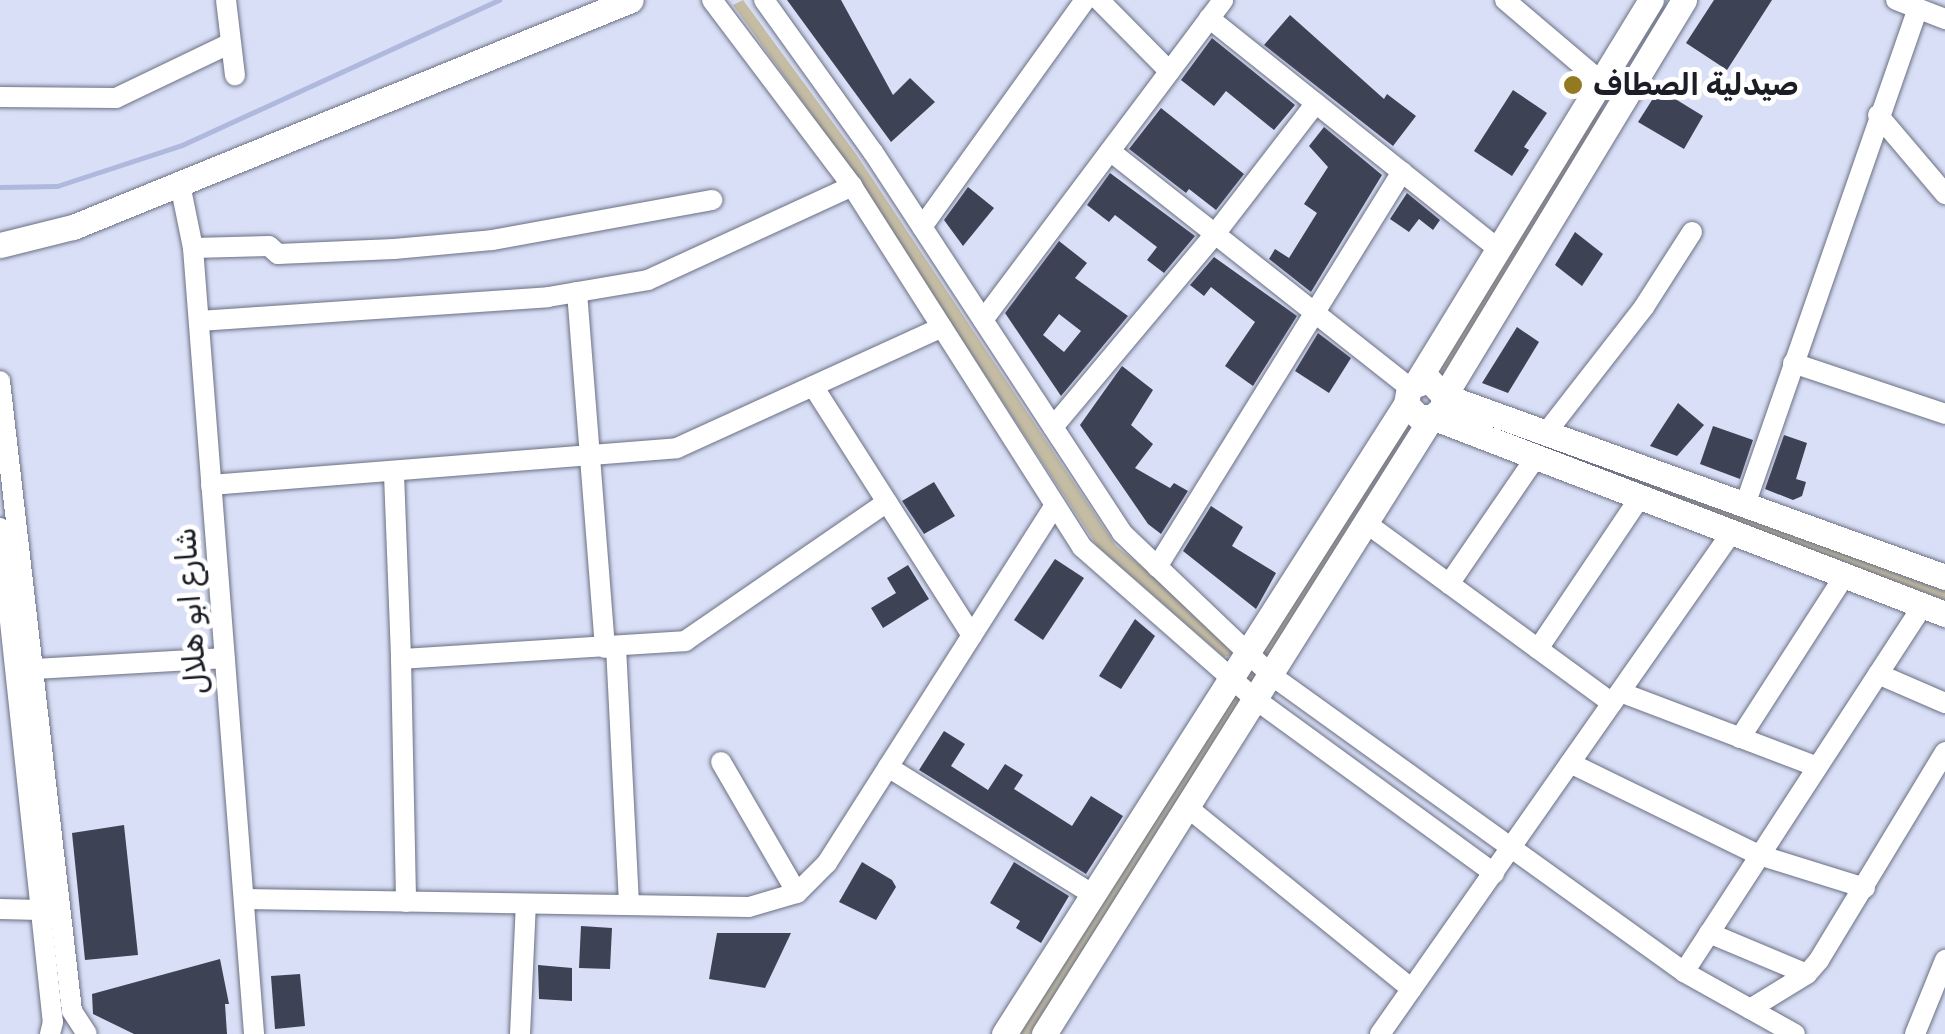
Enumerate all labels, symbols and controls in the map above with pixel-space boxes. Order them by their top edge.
place label: صيدلية الصطاف [1593,67,1798,103]
marker: صيدلية الصطاف [1562,74,1584,96]
street label: شارع ابو هلال [167,526,215,696]

